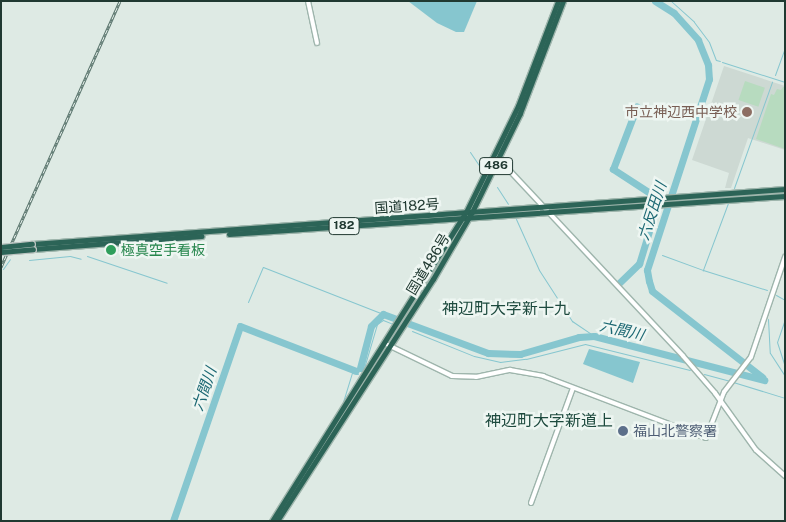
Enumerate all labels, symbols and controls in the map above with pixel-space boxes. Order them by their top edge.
place label: 市立神辺西中学校 [625,104,737,120]
marker: 市立神辺西中学校 [741,106,753,118]
road number: 486 [478,157,514,176]
water label: 六反田川 [634,180,670,242]
street label: 国道182号 [374,195,440,217]
road number: 182 [328,217,360,236]
street label: 国道486号 [403,230,453,298]
place label: 極真空手看板 [121,242,205,258]
marker: 極真空手看板 [105,244,117,256]
district label: 神辺町大字新十九 [442,299,570,319]
water label: 六間川 [598,316,646,344]
water label: 六間川 [188,365,220,413]
district label: 神辺町大字新道上 [485,411,613,431]
place label: 福山北警察署 [633,423,717,439]
marker: 福山北警察署 [617,425,629,437]

